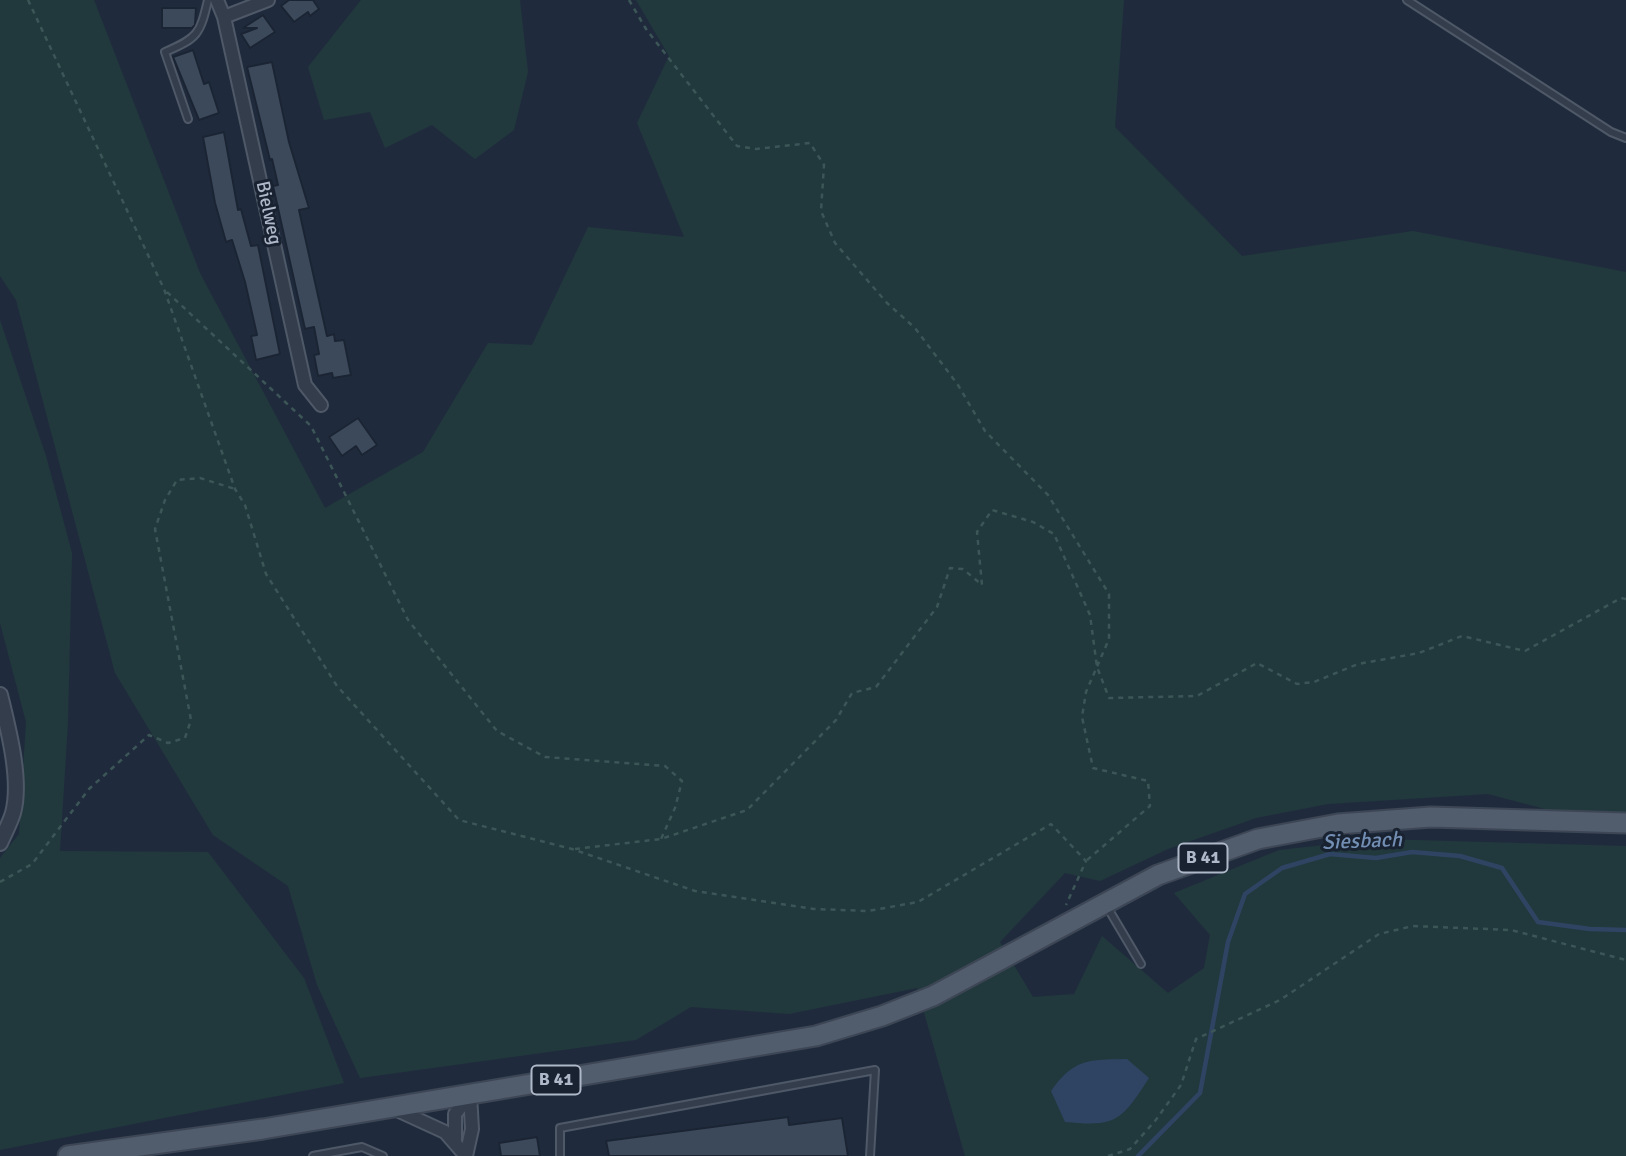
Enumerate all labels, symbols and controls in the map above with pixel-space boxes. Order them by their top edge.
street label: Bielweg [250,179,286,247]
water label: Siesbach [1322,828,1402,856]
road number: B 41 [1178,844,1228,872]
road number: B 41 [532,1065,580,1094]

